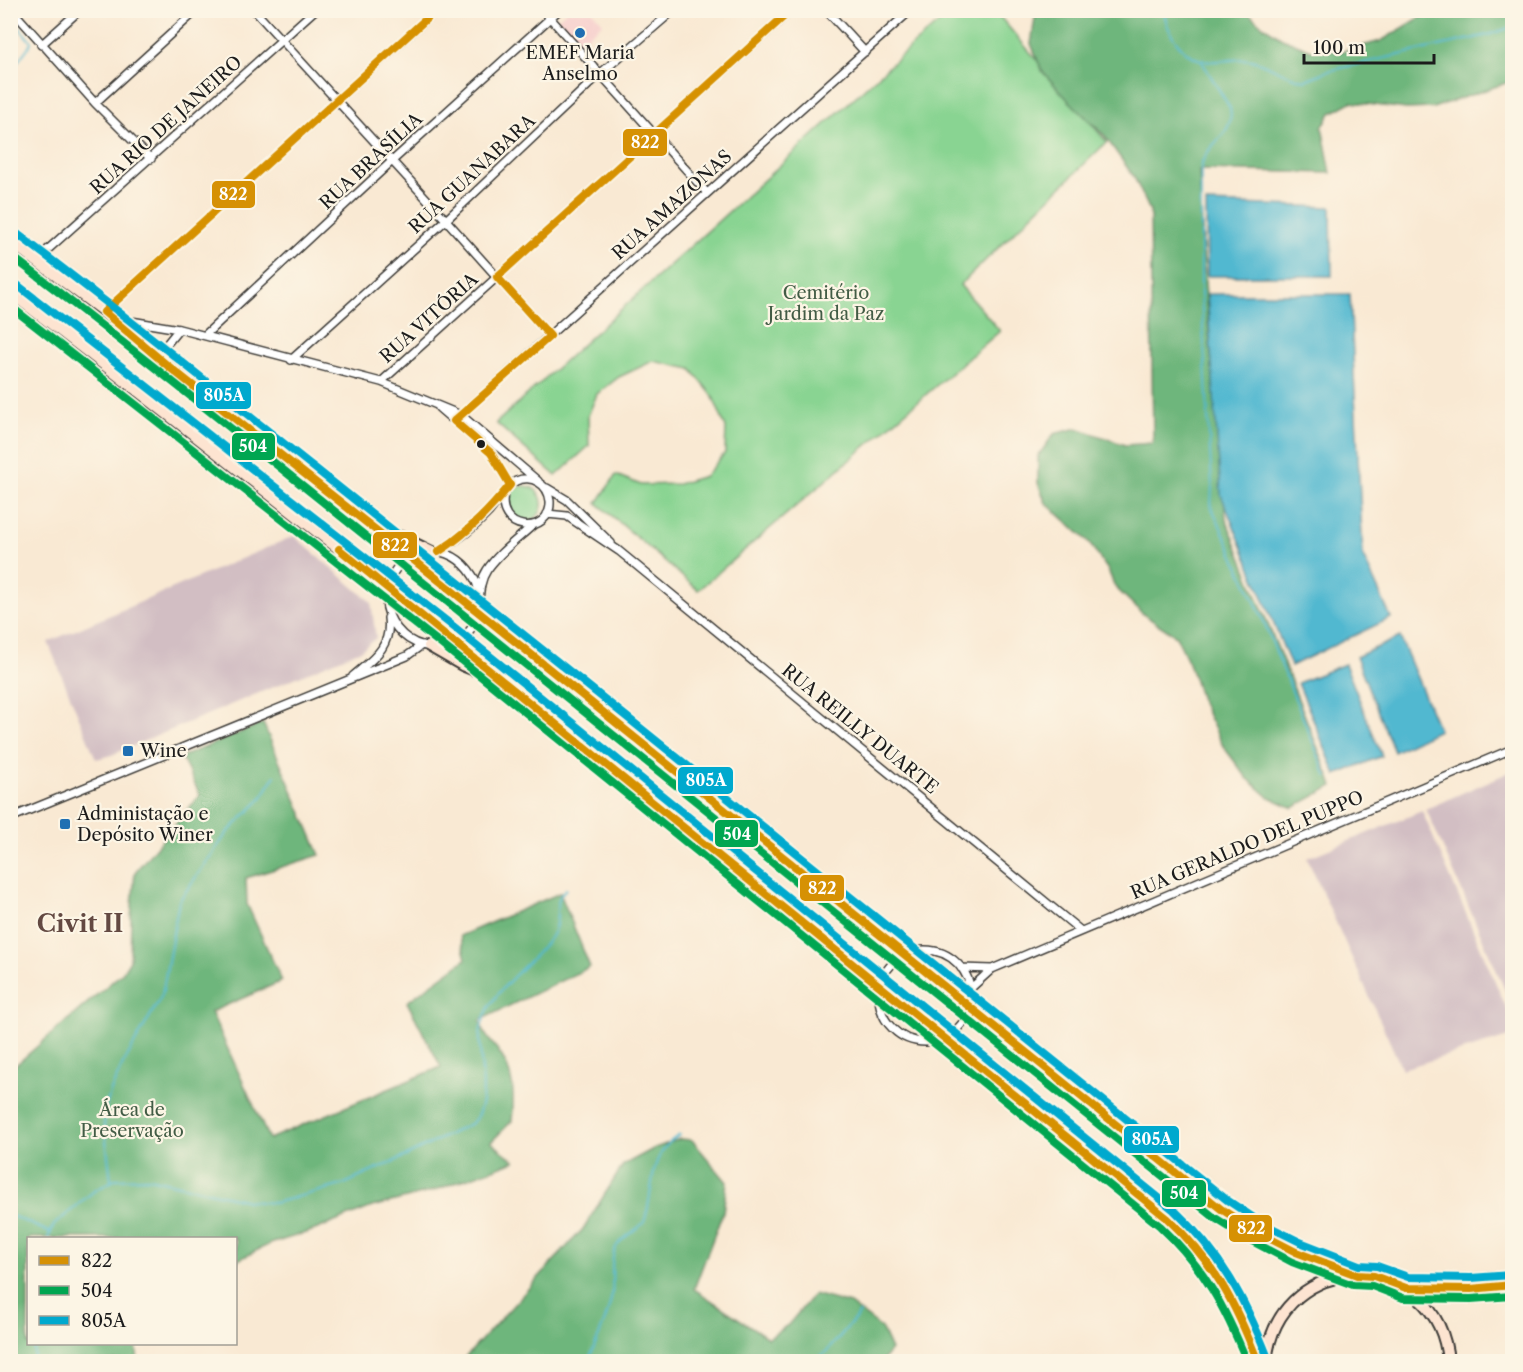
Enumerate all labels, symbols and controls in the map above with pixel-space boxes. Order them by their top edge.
marker: EMEF Maria Anselmo [573,26,587,40]
scale bar [1304,27,1434,65]
text: 100 m [1313,37,1365,59]
place label: EMEF Maria Anselmo [526,42,635,85]
street label: RUA RIO DE JANEIRO [86,51,246,199]
street label: RUA BRASÍLIA [315,107,427,214]
street label: RUA GUANABARA [404,109,540,238]
line badge: 822 [622,128,668,157]
text: 822 [631,132,659,152]
street label: RUA AMAZONAS [608,145,736,265]
line badge: 822 [211,180,256,209]
text: 822 [219,184,247,204]
street label: RUA VITÓRIA [375,267,483,368]
park label: Cemitério Jardim da Paz [765,282,884,325]
line badge: 805A [195,381,252,410]
text: 805A [203,385,245,405]
line badge: 504 [231,432,276,461]
text: 504 [239,436,267,456]
unlabelled marker [475,438,487,450]
line badge: 822 [372,531,418,559]
text: 822 [381,535,409,555]
street label: RUA REILLY DUARTE [777,659,943,799]
place label: Wine [139,740,187,762]
marker: Wine [121,744,135,758]
line badge: 805A [677,766,734,795]
text: 805A [685,770,727,790]
street label: RUA GERALDO DEL PUPPO [1127,786,1367,904]
place label: Administação e Depósito Winer [76,803,213,846]
marker: Administação e Depósito Winer [58,817,72,831]
line badge: 504 [714,819,759,848]
text: 504 [723,824,751,844]
line badge: 822 [799,874,845,902]
text: 822 [808,878,836,898]
district label: Civit II [37,909,123,938]
park label: Área de Preservação [80,1098,184,1142]
line badge: 805A [1123,1125,1180,1154]
text: 805A [1131,1129,1173,1149]
line badge: 504 [1161,1179,1207,1208]
text: 504 [1170,1183,1198,1203]
line badge: 822 [1228,1214,1273,1243]
text: 822 [1237,1218,1265,1238]
legend [27,1237,237,1345]
text: 822 [81,1250,112,1272]
text: 504 [81,1280,113,1302]
text: 805A [81,1310,127,1332]

